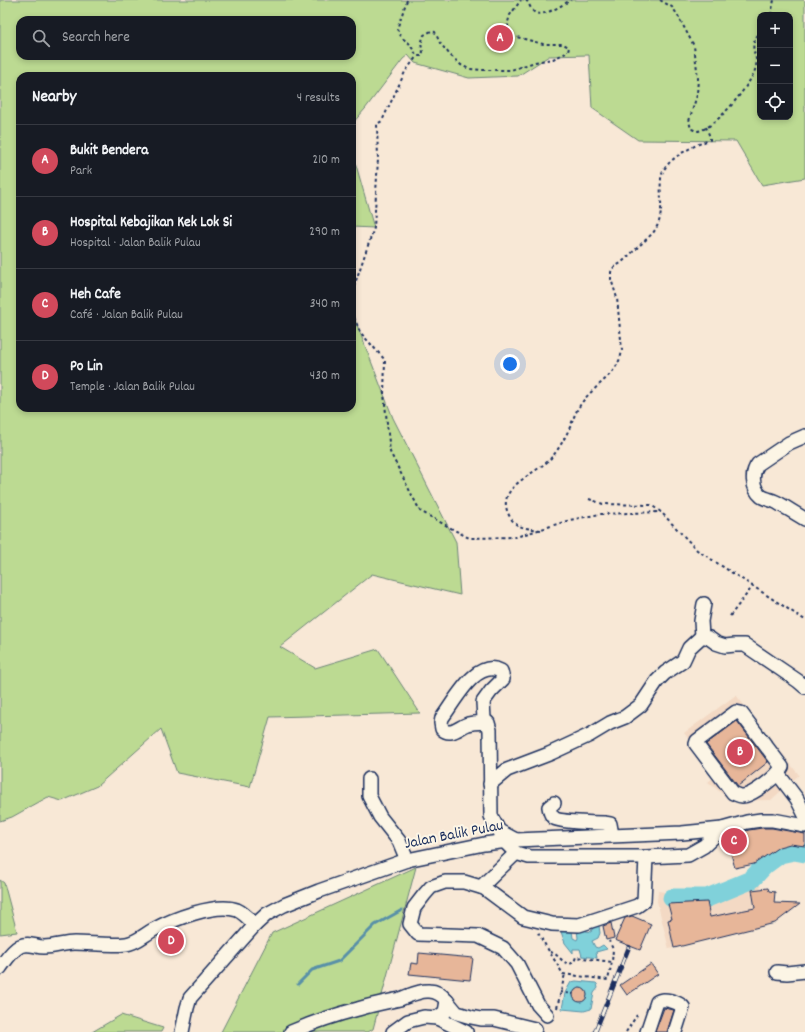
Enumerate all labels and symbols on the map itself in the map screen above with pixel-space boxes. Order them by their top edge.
pin: A [487,23,513,53]
your location [500,354,520,374]
pin: B [727,737,753,767]
street label: Jalan Balik Pulau [403,814,505,856]
pin: C [721,826,747,856]
pin: D [158,926,184,956]

